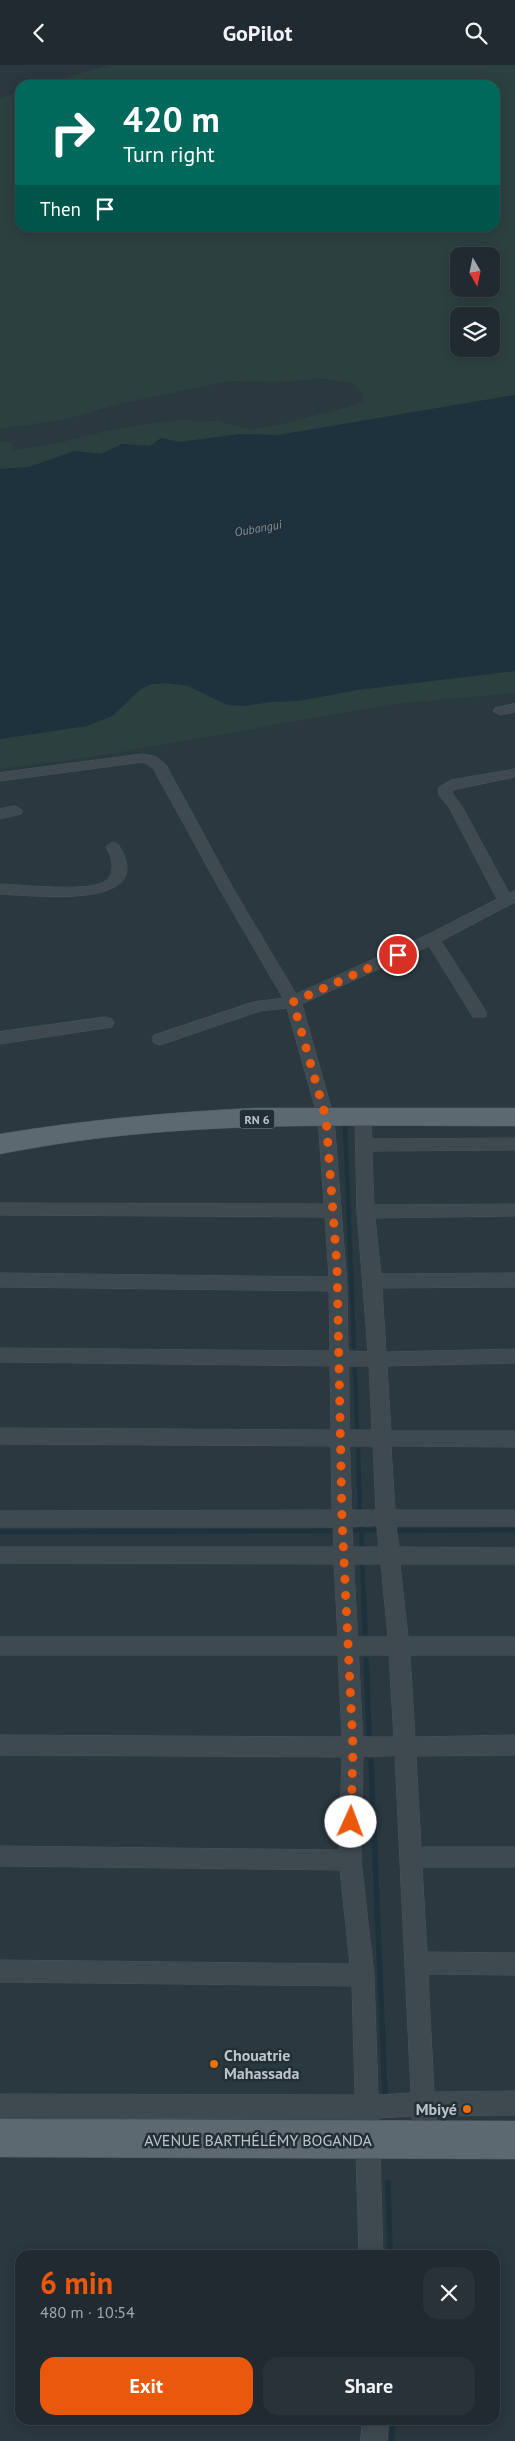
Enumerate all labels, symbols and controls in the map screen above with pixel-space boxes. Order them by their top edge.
icon: back [25,19,53,47]
text: GoPilot [223,19,292,47]
icon: search [462,19,490,47]
text: 420 m [123,96,220,142]
icon: right [40,100,105,165]
text: Turn right [123,140,215,168]
icon: arrive [91,195,119,223]
text: Then [40,197,81,221]
north arrow [450,247,500,297]
map controls [450,247,500,357]
button: layers [450,307,500,357]
water label: Oubangui [233,516,284,540]
pin [377,934,419,976]
icon: arrive [384,941,412,969]
road number: RN 6 [240,1109,274,1129]
position arrow [324,1795,376,1847]
place label: Chouatrie Mahassada [224,2045,299,2083]
marker: Chouatrie Mahassada [208,2058,220,2070]
place label: Mbiyé [416,2099,457,2119]
marker: Mbiyé [461,2103,473,2115]
street label: AVENUE BARTHÉLÉMY BOGANDA [144,2130,373,2150]
text: 6 min [40,2263,113,2302]
button: close [423,2267,475,2319]
text: 480 m · 10:54 [40,2302,135,2322]
button: Exit [40,2357,253,2415]
button: Share [263,2357,475,2415]

